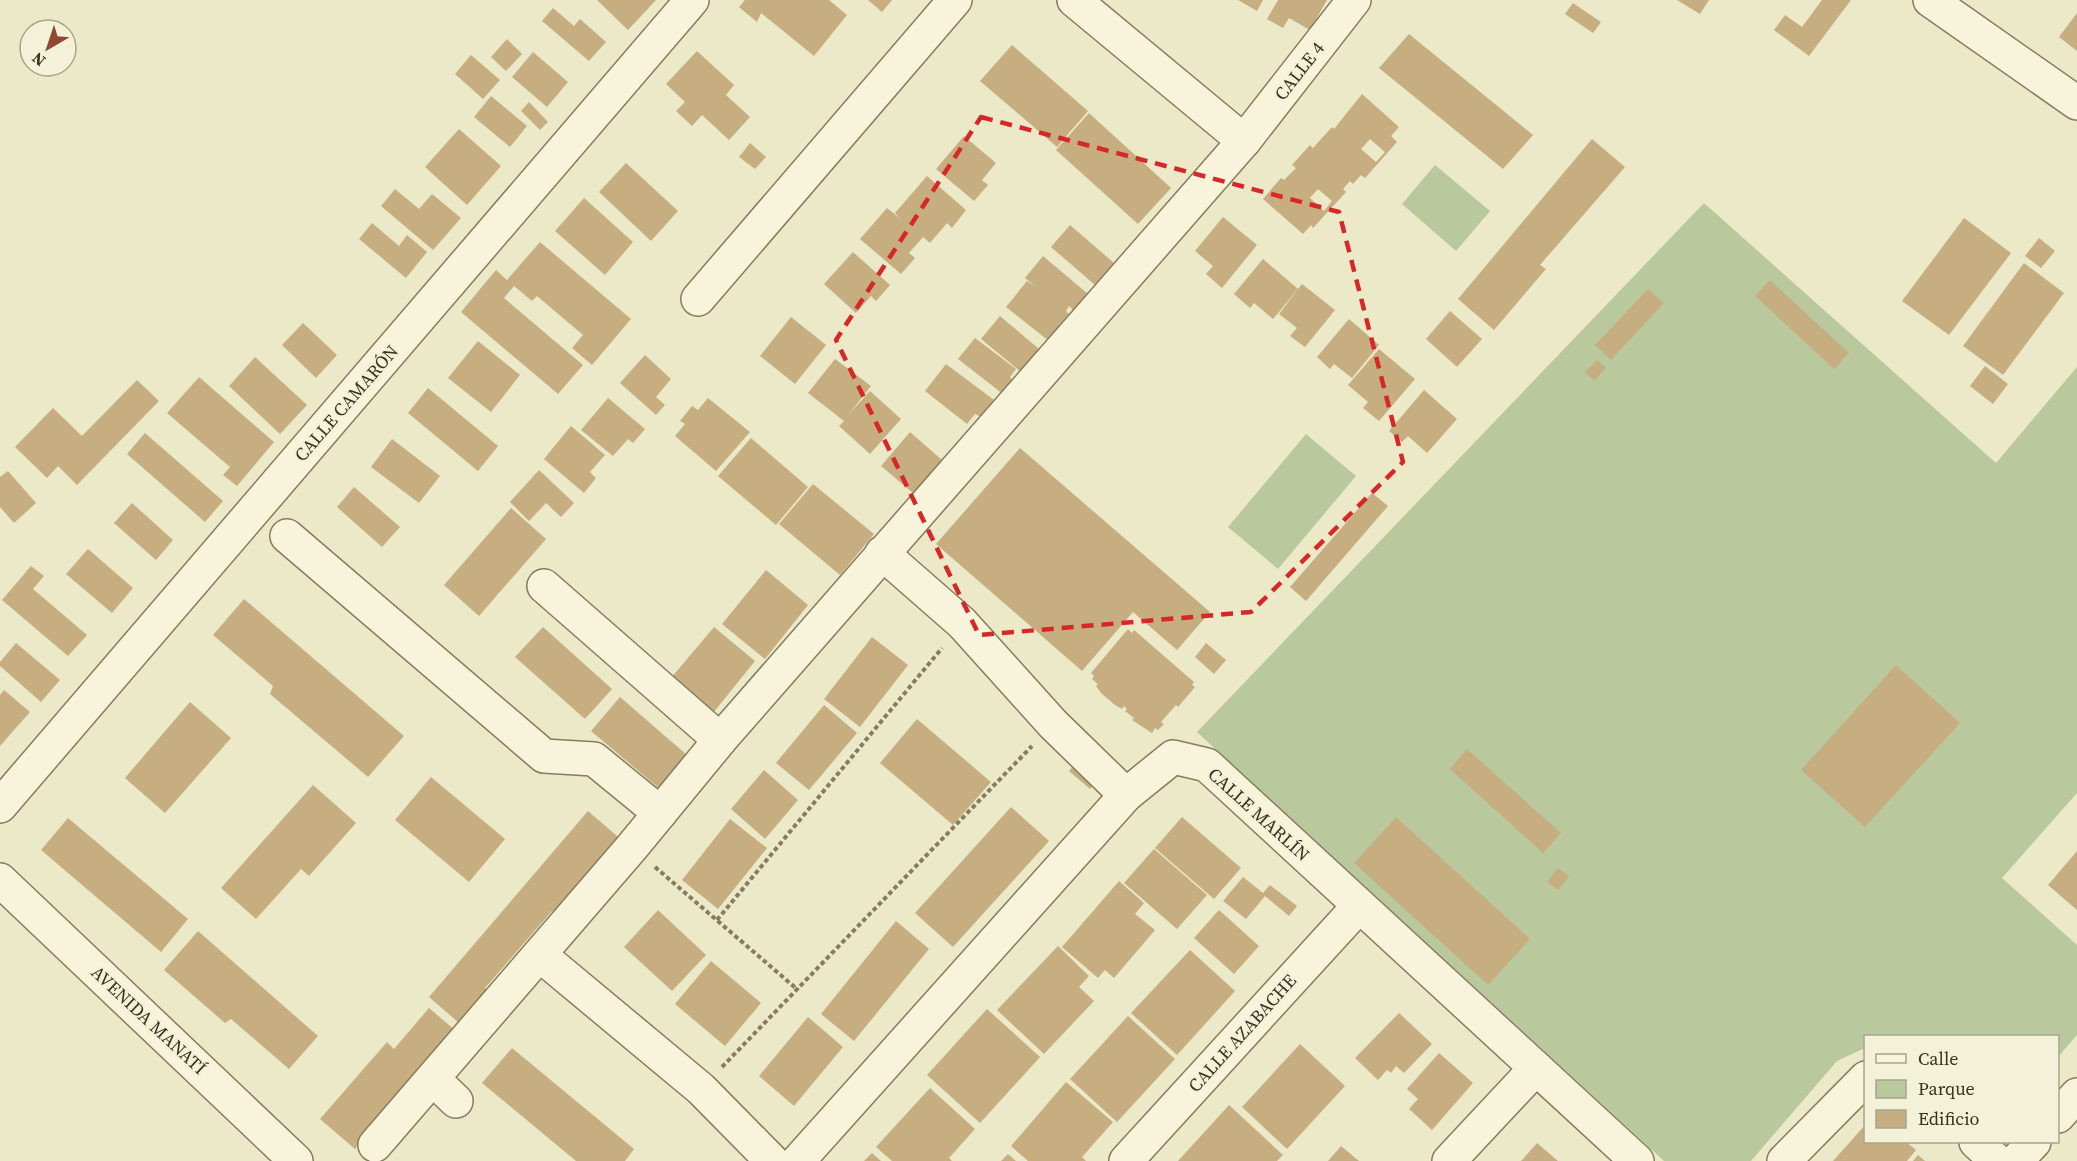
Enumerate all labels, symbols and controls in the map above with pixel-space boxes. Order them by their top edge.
north arrow [18,18,78,78]
street label: CALLE 4 [1268,37,1330,105]
text: N [27,47,50,72]
street label: CALLE CAMARÓN [288,339,404,467]
street label: CALLE MARLÍN [1203,762,1315,866]
street label: AVENIDA MANATÍ [86,960,212,1080]
street label: CALLE AZABACHE [1182,968,1302,1097]
legend [1864,1035,2059,1143]
text: Calle [1918,1046,1958,1071]
text: Parque [1918,1076,1975,1101]
text: Edificio [1918,1106,1979,1131]

